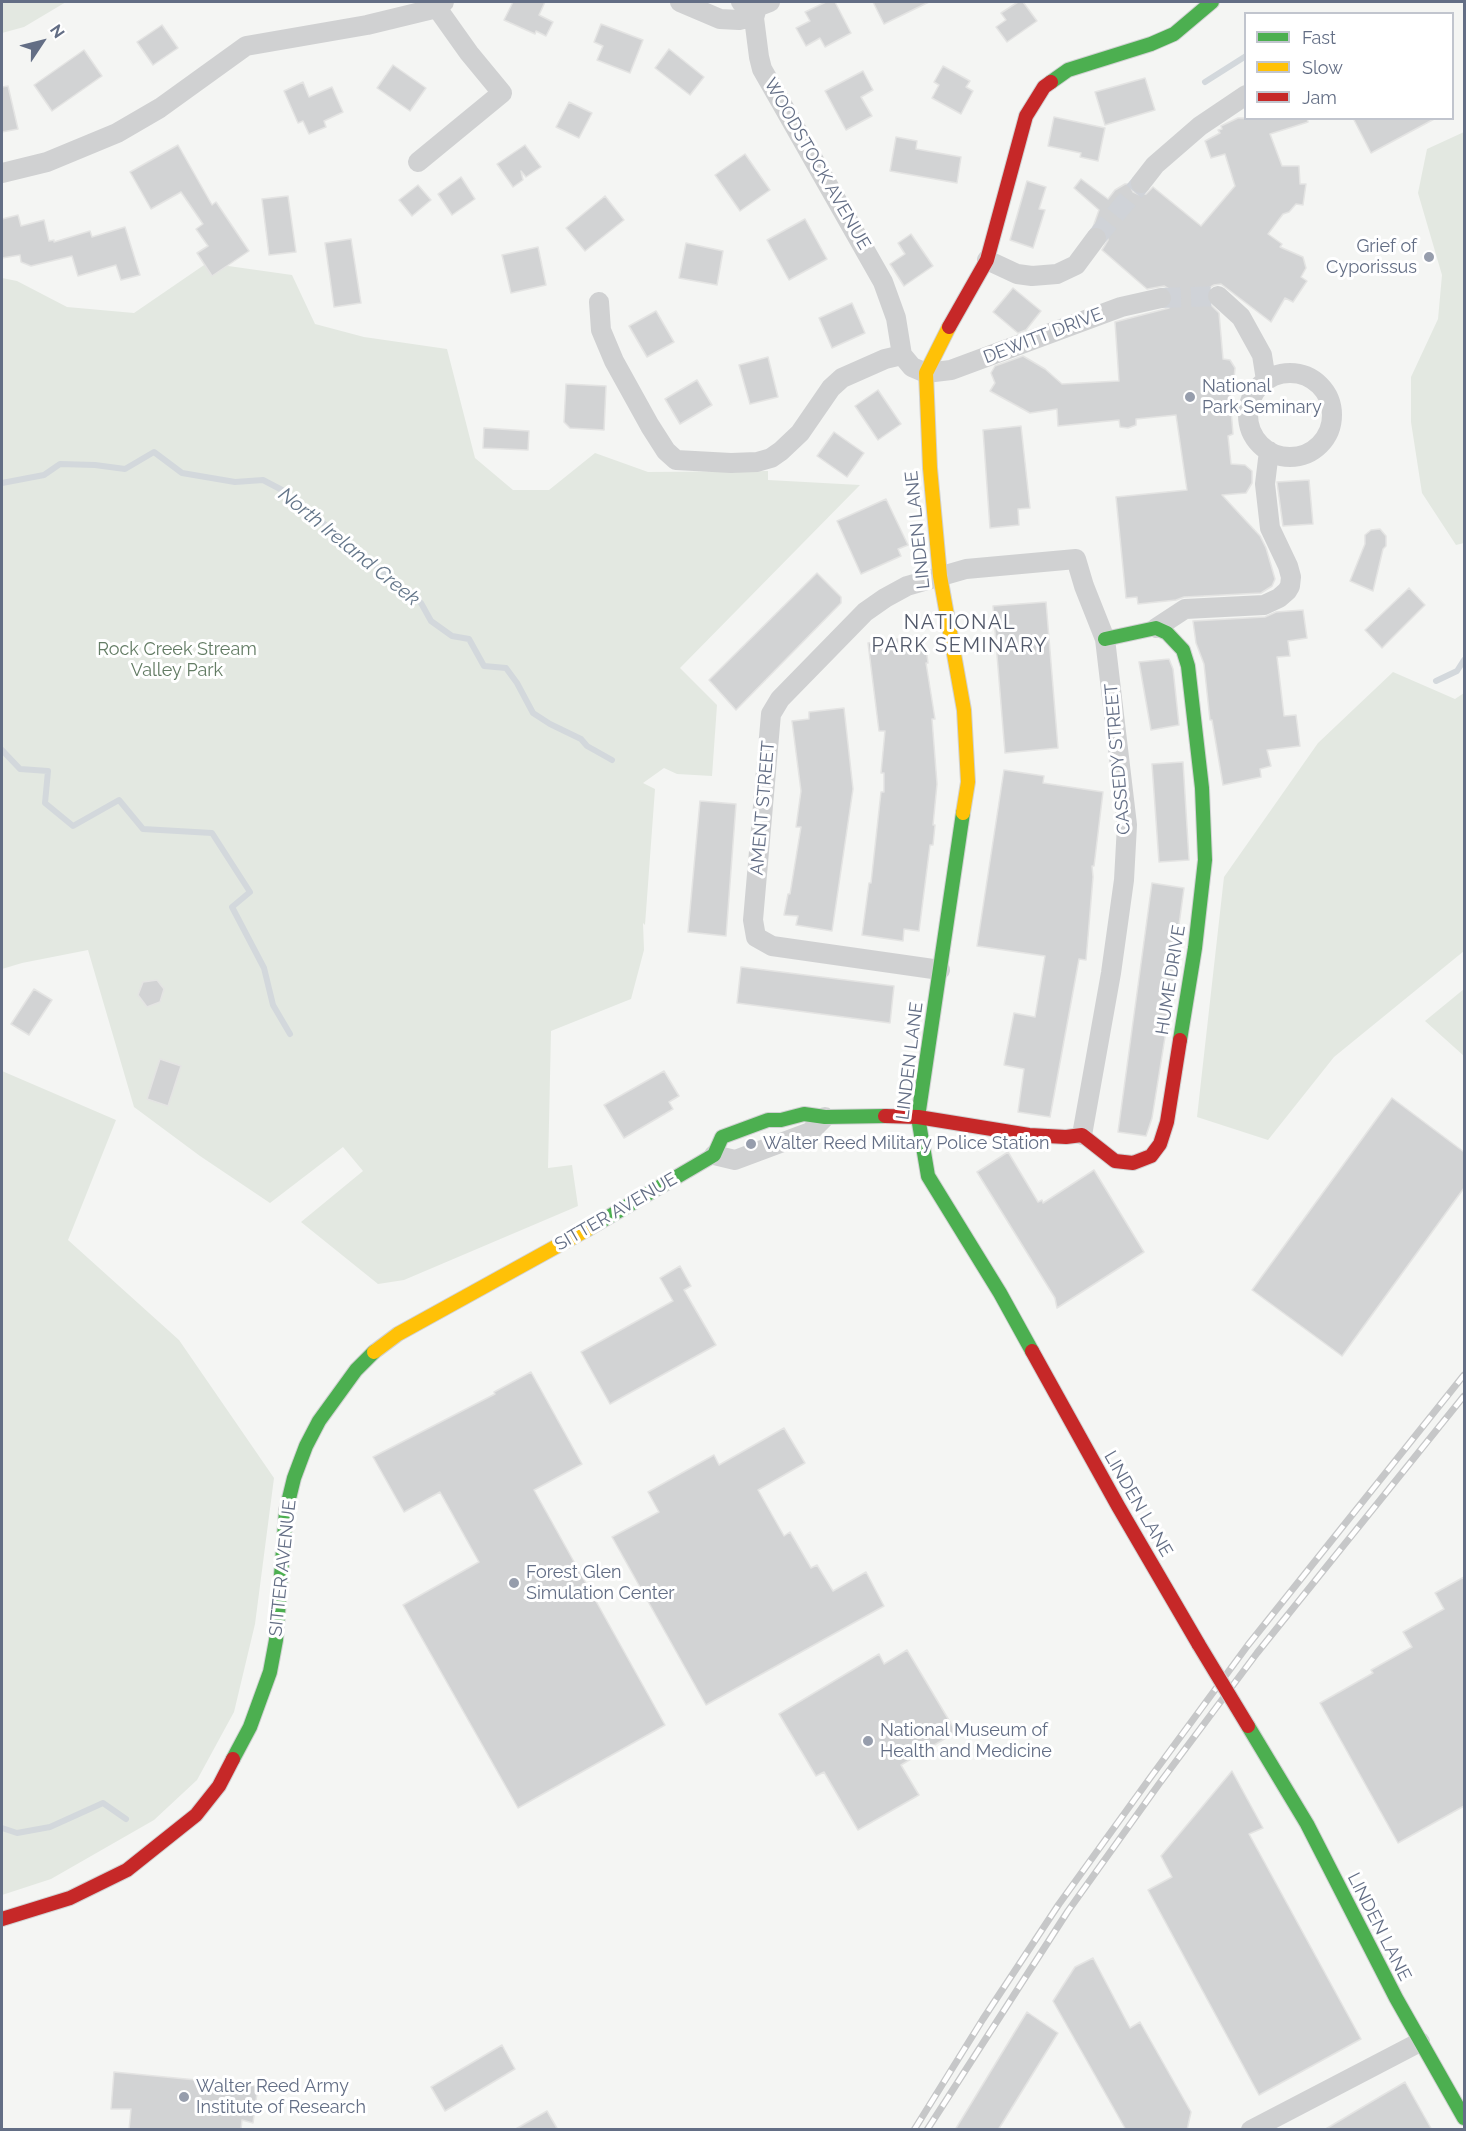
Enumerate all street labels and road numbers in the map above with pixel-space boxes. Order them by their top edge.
street label: WOODSTOCK AVENUE [759,74,875,254]
street label: DEWITT DRIVE [980,303,1106,369]
street label: LINDEN LANE [901,470,935,590]
street label: CASSEDY STREET [1101,682,1135,836]
street label: AMENT STREET [746,740,780,876]
street label: HUME DRIVE [1152,924,1190,1036]
street label: LINDEN LANE [892,1001,928,1121]
street label: SITTER AVENUE [551,1168,681,1256]
street label: LINDEN LANE [1099,1447,1177,1561]
street label: SITTER AVENUE [265,1499,301,1637]
street label: LINDEN LANE [1342,1869,1416,1985]

